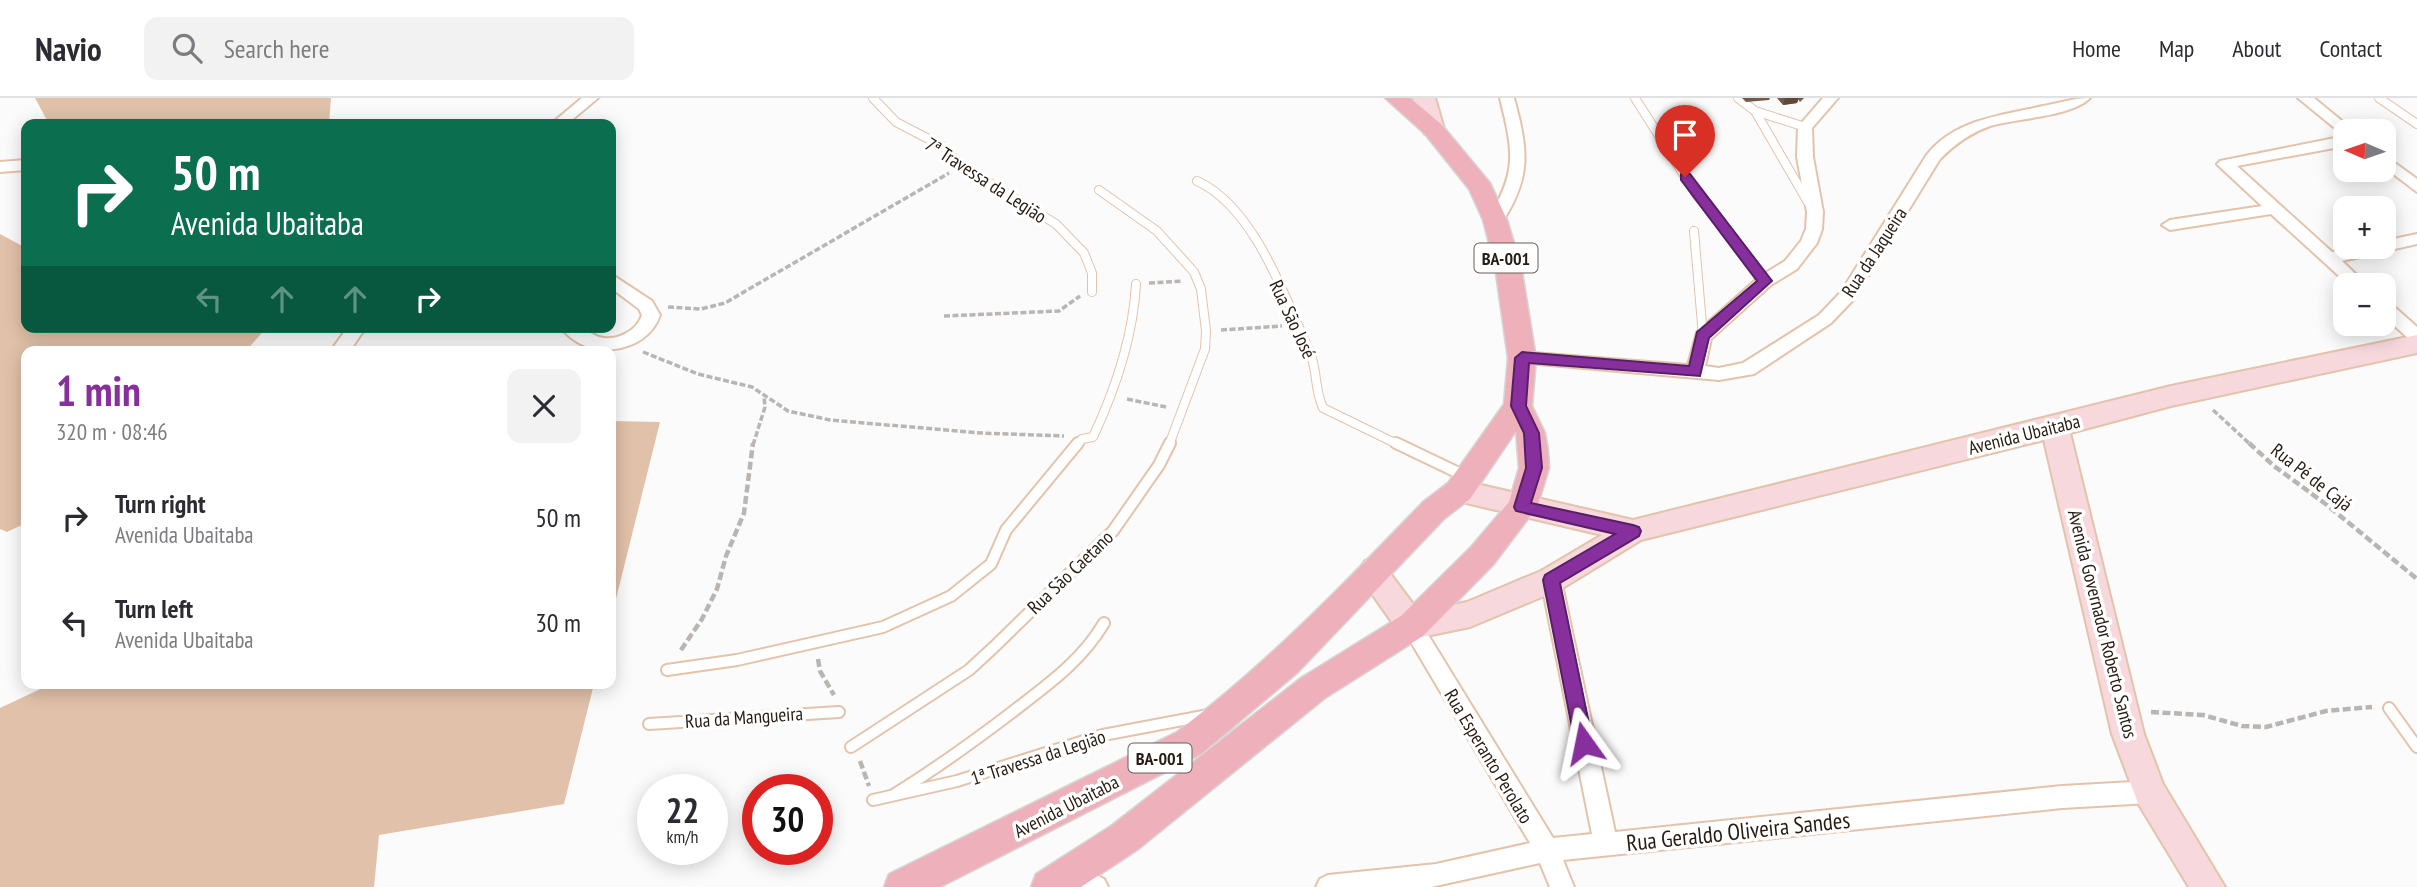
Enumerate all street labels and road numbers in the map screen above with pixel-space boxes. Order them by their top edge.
street label: 7ª Travessa da Legião [921,132,1051,228]
street label: Rua da Jaqueira [1836,203,1912,301]
road number: BA-001 [1474,244,1538,272]
street label: Rua São José [1264,276,1322,362]
street label: Avenida Ubaitaba [1966,409,2082,459]
street label: Rua Pé de Cajá [2266,438,2358,516]
street label: Avenida Governador Roberto Santos [2063,507,2143,741]
street label: Rua São Caetano [1022,525,1118,619]
street label: Rua Esperanto Perolato [1439,684,1539,828]
street label: Rua da Mangueira [684,701,804,733]
street label: 1ª Travessa da Legião [968,724,1108,790]
road number: BA-001 [1128,744,1192,772]
street label: Avenida Ubaitaba [1010,769,1122,843]
street label: Rua Geraldo Oliveira Sandes [1625,805,1851,857]

